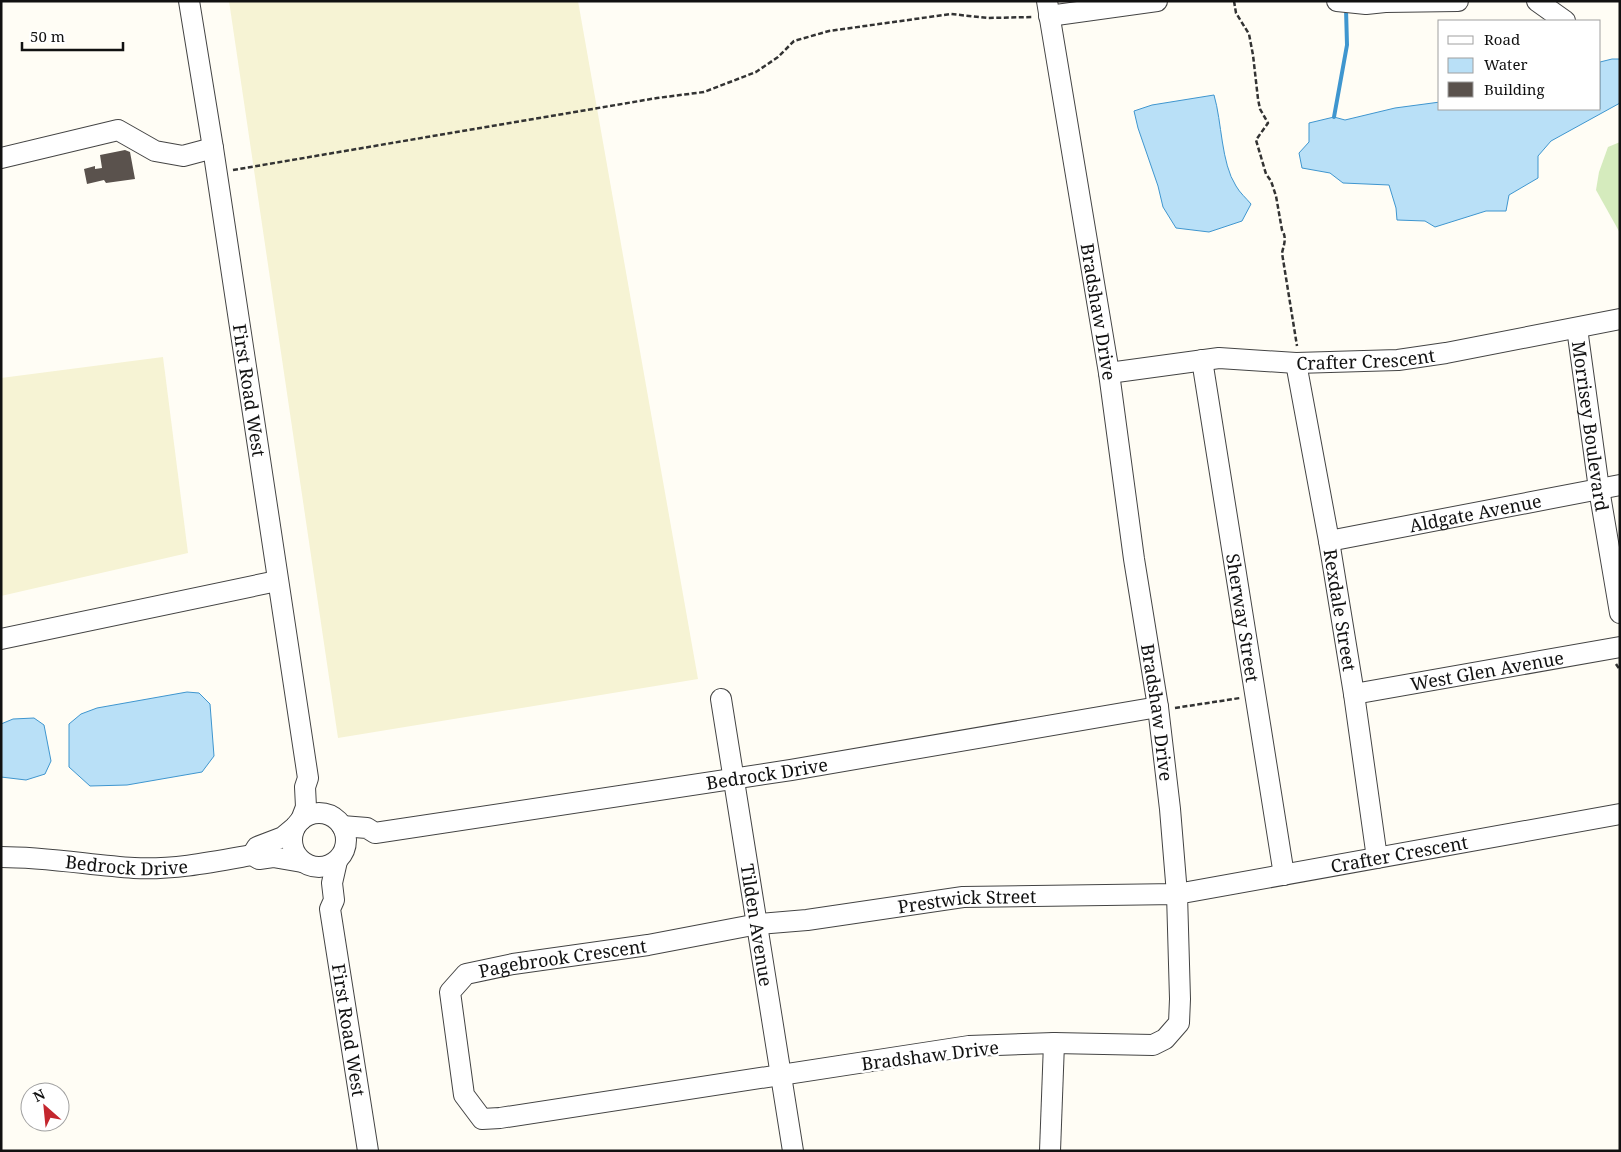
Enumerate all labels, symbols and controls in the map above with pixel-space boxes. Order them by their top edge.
scale bar [22,20,124,52]
legend [1438,20,1601,110]
text: 50 m [30,26,65,46]
text: Road [1484,29,1520,49]
text: Water [1484,54,1527,74]
text: Building [1484,79,1545,99]
street label: Bradshaw Drive [1076,241,1122,382]
street label: First Road West [228,322,271,458]
street label: Morrisey Boulevard [1567,339,1615,513]
street label: Crafter Crescent [1296,343,1437,375]
street label: Aldgate Avenue [1407,488,1544,537]
street label: Rexdale Street [1319,547,1362,673]
street label: Sherway Street [1221,552,1265,684]
street label: Bradshaw Drive [1136,642,1179,782]
street label: West Glen Avenue [1408,645,1566,696]
street label: Bedrock Drive [704,752,830,795]
street label: Crafter Crescent [1329,830,1470,878]
street label: Bedrock Drive [64,849,189,880]
street label: Tilden Avenue [735,862,779,988]
street label: Prestwick Street [896,884,1036,918]
street label: Pagebrook Crescent [476,933,648,983]
street label: First Road West [327,962,371,1098]
street label: Bradshaw Drive [860,1035,1000,1075]
north arrow [20,1082,70,1132]
text: N [30,1084,48,1106]

